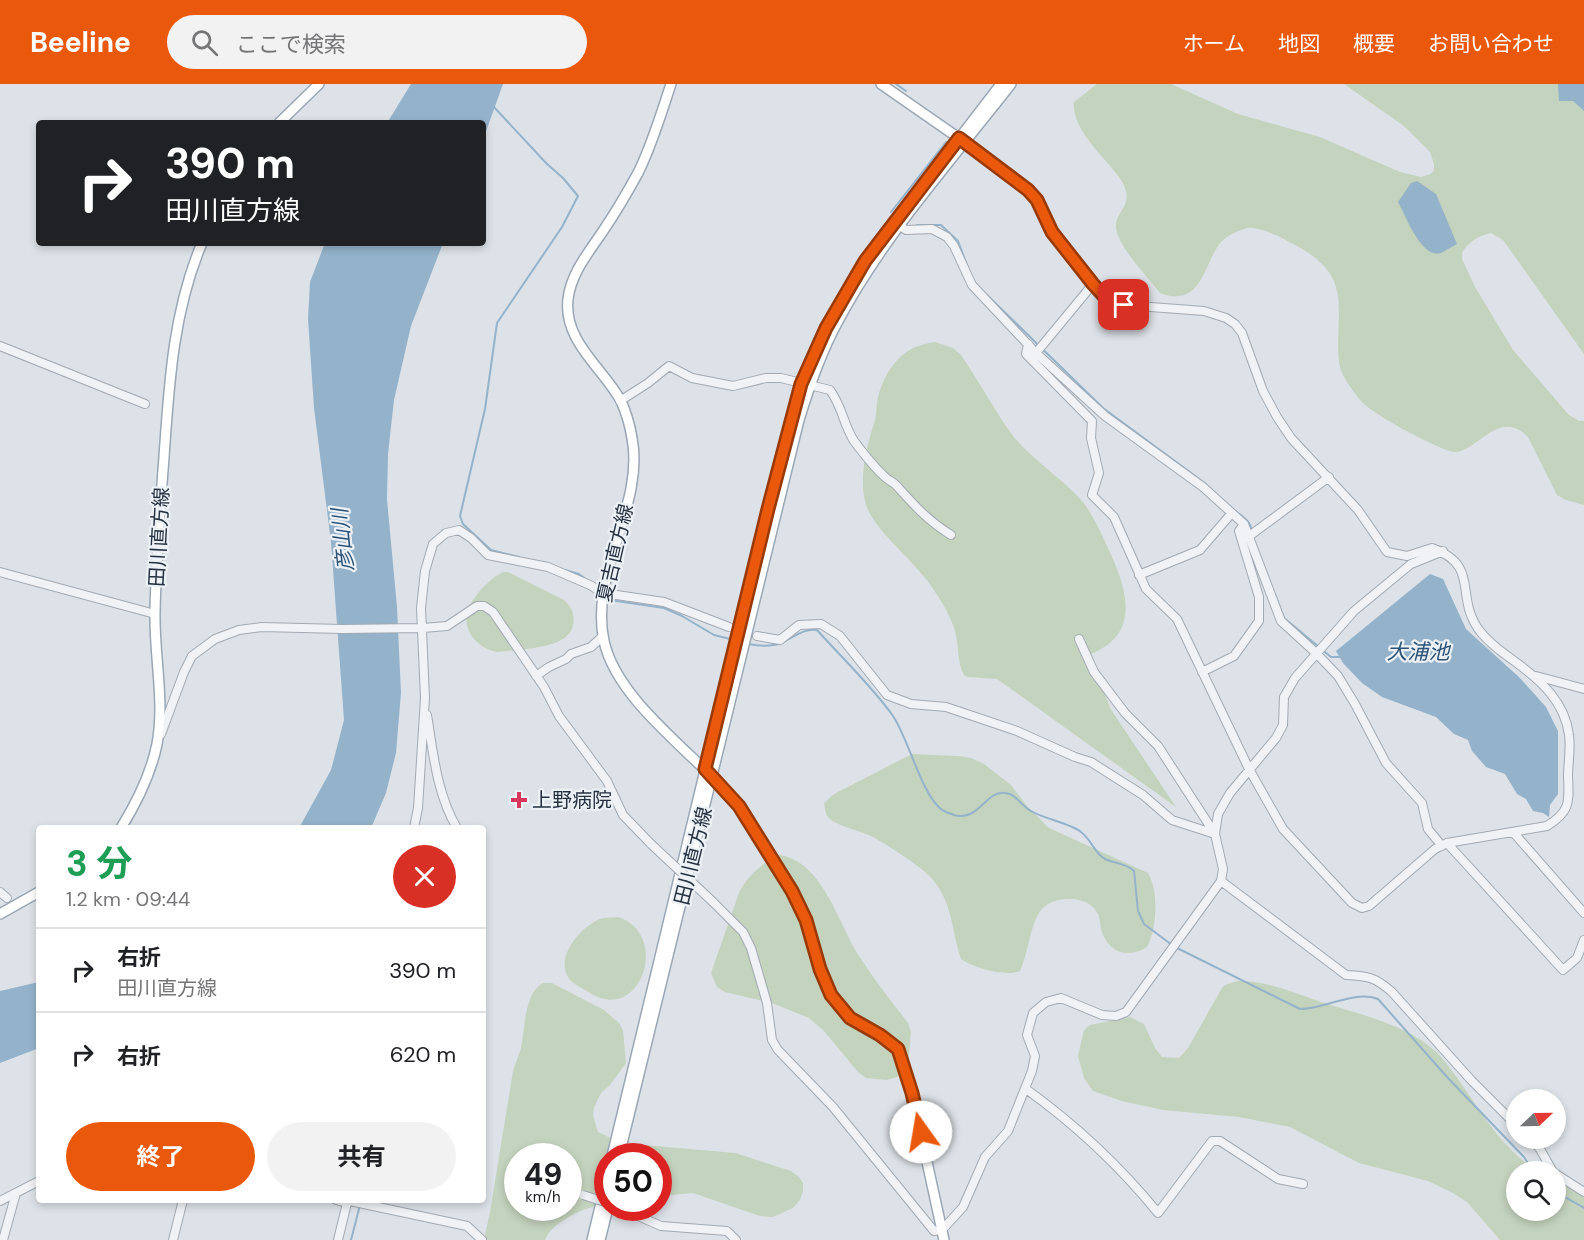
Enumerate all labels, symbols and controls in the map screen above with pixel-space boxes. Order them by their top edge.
search box [167,15,587,69]
text: Beeline [30,24,131,61]
icon: search [188,26,221,59]
text: ここで検索 [236,30,346,59]
text: ホーム [1183,30,1245,58]
text: 地図 [1278,30,1320,58]
text: 概要 [1353,30,1395,58]
text: お問い合わせ [1428,30,1554,58]
text: 390 m [165,136,295,191]
icon: right [66,144,144,222]
text: 田川直方線 [165,193,300,228]
pin [1098,279,1149,330]
icon: arrive [1107,288,1140,321]
street label: 田川直方線 [143,486,175,588]
street label: 夏吉直方線 [591,501,639,605]
water label: 彦山川 [326,505,360,573]
water label: 大浦池 [1387,638,1451,666]
place label: 上野病院 [532,787,612,813]
marker: 上野病院 [510,791,528,809]
street label: 田川直方線 [668,804,718,908]
text: 3 分 [66,840,132,887]
button: close [393,845,456,908]
text: 1.2 km · 09:44 [66,886,190,912]
text: 右折 [117,943,161,972]
icon: right [66,954,99,987]
text: 390 m [389,956,456,985]
text: 田川直方線 [117,975,217,1001]
icon: right [66,1038,99,1071]
text: 620 m [390,1040,456,1069]
text: 右折 [117,1042,161,1071]
north arrow [1506,1089,1566,1149]
map controls [1506,1089,1566,1221]
position arrow [889,1100,953,1164]
button: 終了 [66,1122,255,1191]
button: 共有 [267,1122,456,1191]
speed limit sign: 50 [594,1143,672,1221]
text: 49 [524,1155,562,1194]
button: search [1506,1161,1566,1221]
text: km/h [525,1187,561,1207]

